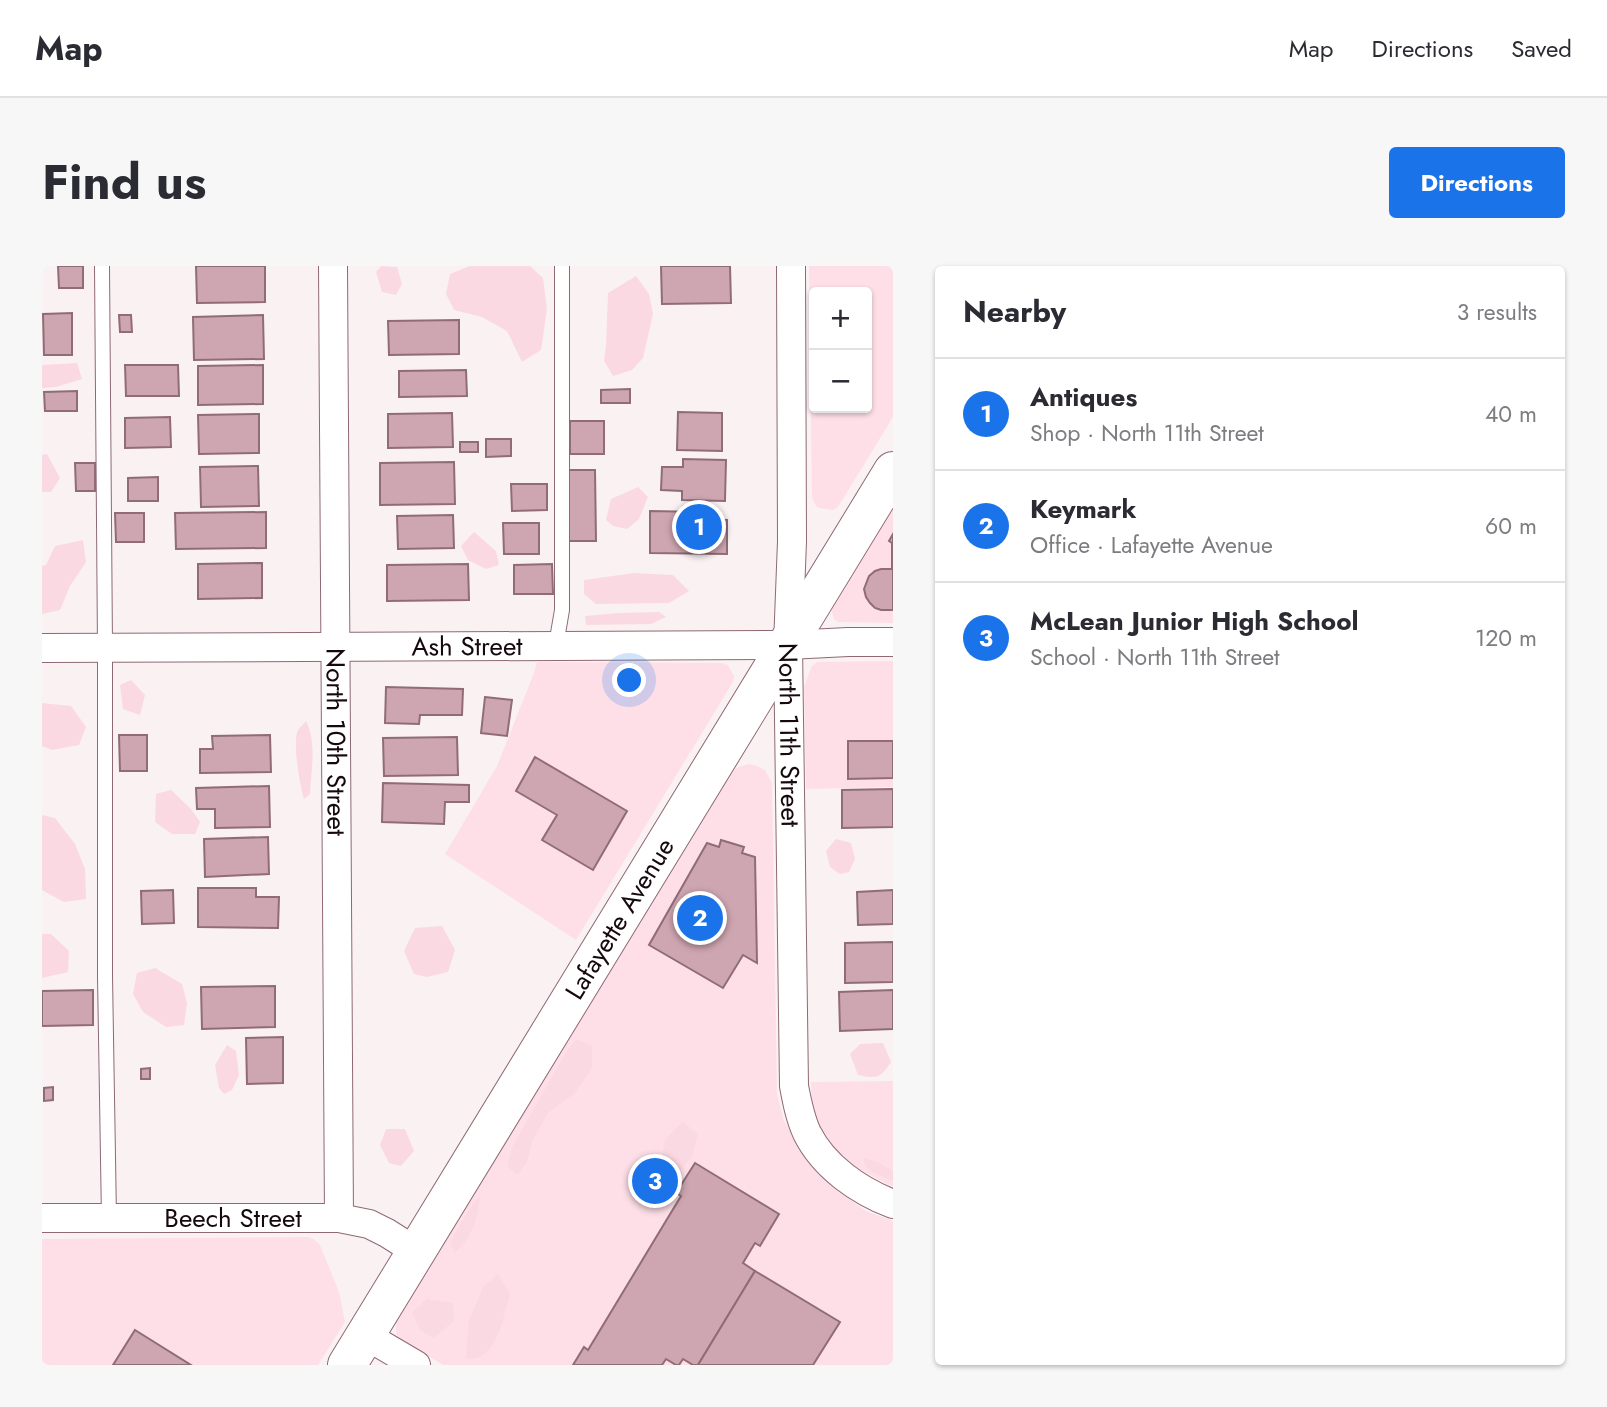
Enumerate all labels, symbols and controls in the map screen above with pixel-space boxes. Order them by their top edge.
text: Map [35,25,103,72]
text: Map [1289,31,1334,66]
text: Directions [1372,31,1473,66]
text: Saved [1511,31,1572,66]
text: Find us [42,147,206,217]
button: Directions [1389,147,1565,218]
map controls [809,287,872,413]
button: + [809,287,872,350]
text: Nearby [963,290,1066,333]
text: 3 results [1457,295,1537,329]
button: − [809,350,872,413]
text: Antiques [1030,378,1137,416]
text: 1 [980,397,992,431]
text: 40 m [1485,397,1537,431]
text: Shop · North 11th Street [1030,416,1264,450]
text: Keymark [1030,490,1136,528]
pin: 1 [676,501,722,553]
text: 2 [978,509,994,543]
text: 60 m [1485,509,1537,543]
text: Office · Lafayette Avenue [1030,528,1273,562]
text: McLean Junior High School [1030,602,1359,640]
text: 3 [979,621,993,655]
text: 120 m [1475,621,1537,655]
street label: Ash Street [411,627,523,666]
text: School · North 11th Street [1030,640,1280,674]
street label: North 11th Street [769,643,809,828]
street label: North 10th Street [316,648,356,837]
your location [612,663,646,697]
street label: Lafayette Avenue [556,831,684,1007]
pin: 2 [677,892,723,944]
pin: 3 [632,1155,678,1207]
street label: Beech Street [164,1199,302,1237]

